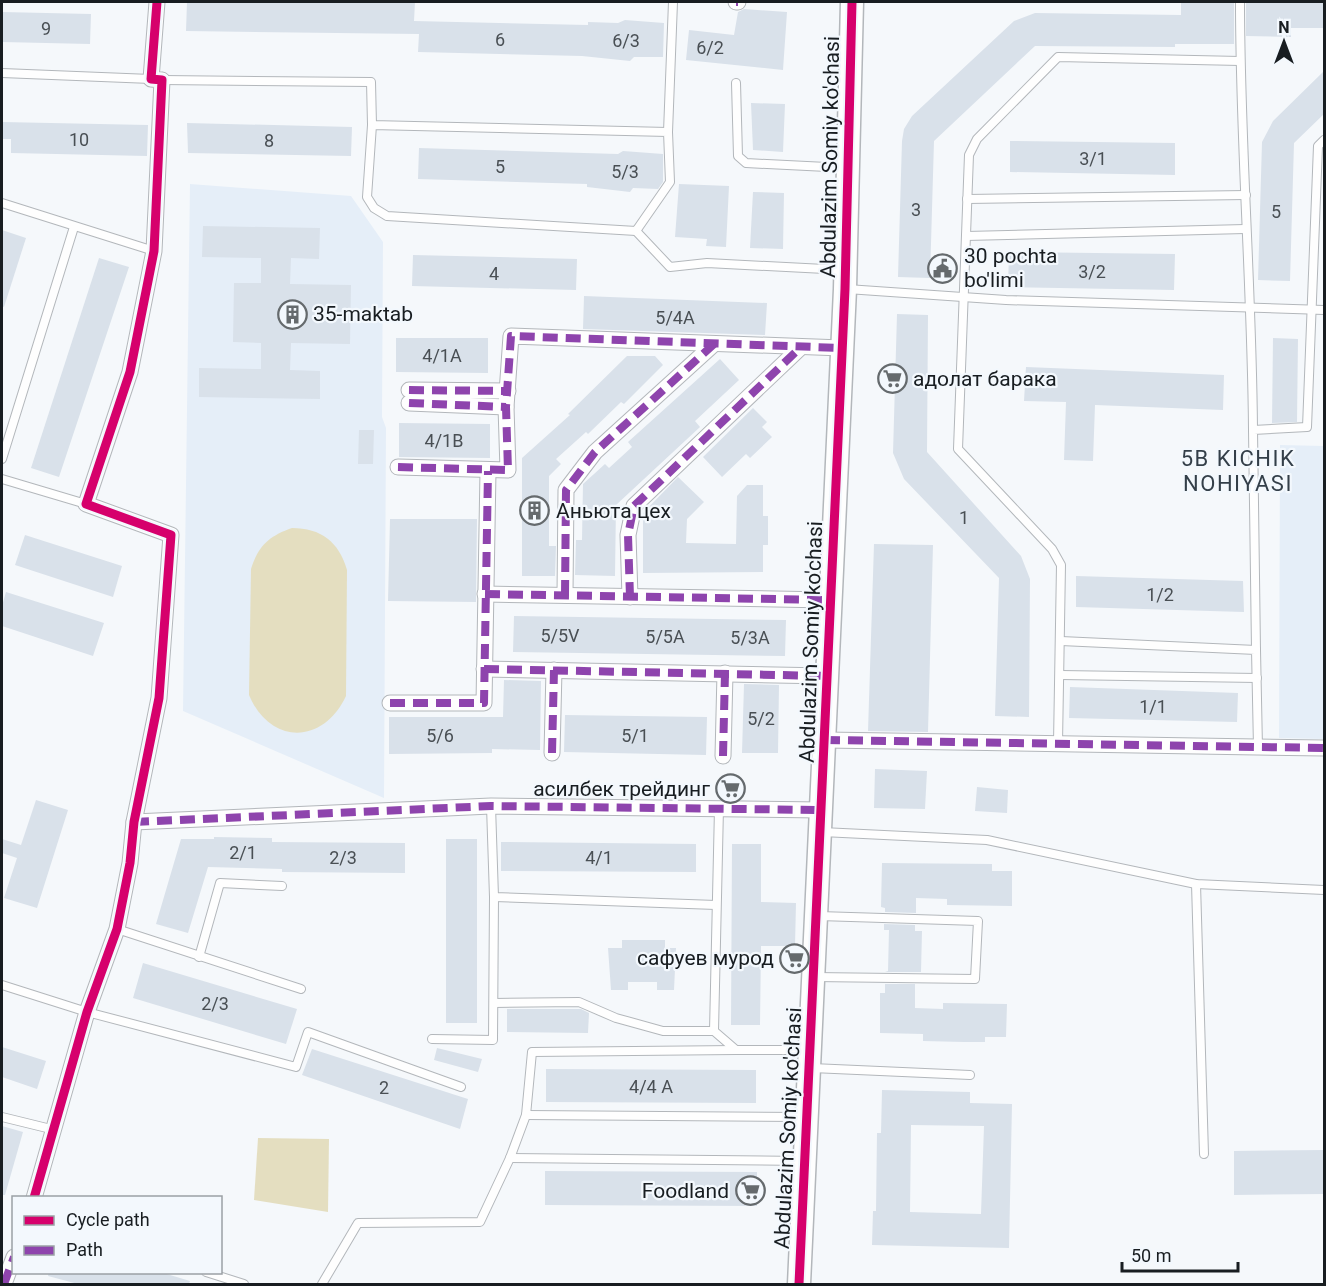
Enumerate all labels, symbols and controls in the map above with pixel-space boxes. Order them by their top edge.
north arrow [1254,12,1314,72]
house number: 9 [41,18,51,39]
text: N [1278,18,1290,37]
house number: 6 [495,29,505,50]
house number: 6/3 [612,30,640,51]
street label: Abdulazim Somiy ko'chasi [816,36,844,278]
house number: 6/2 [696,37,724,58]
house number: 10 [69,129,89,150]
house number: 8 [264,130,274,151]
house number: 3/1 [1079,148,1107,169]
house number: 5 [495,156,505,177]
house number: 5/3 [611,161,639,182]
house number: 3 [911,199,921,220]
house number: 5 [1271,201,1281,222]
place label: 30 pochta bo'limi [964,244,1057,292]
public building icon: 30 pochta bo'limi [927,252,959,284]
house number: 3/2 [1078,261,1106,282]
house number: 4 [489,263,499,284]
building icon: 35-maktab [276,298,308,330]
place label: 35-maktab [313,302,413,326]
house number: 5/4A [655,307,695,328]
house number: 4/1A [422,345,462,366]
supermarket icon: адолат барака [876,363,908,395]
place label: адолат барака [913,367,1057,391]
house number: 4/1B [425,430,463,451]
district label: 5B KICHIK NOHIYASI [1181,446,1295,496]
building icon: Аньюта цех [519,495,551,527]
place label: Аньюта цех [556,499,671,523]
house number: 1 [959,507,969,528]
street label: Abdulazim Somiy ko'chasi [795,521,827,763]
house number: 1/2 [1146,584,1174,605]
house number: 5/5V [540,625,580,646]
house number: 5/5A [645,626,685,647]
house number: 5/3A [730,627,770,648]
house number: 1/1 [1139,696,1167,717]
house number: 5/2 [747,708,775,729]
house number: 5/6 [426,725,454,746]
house number: 5/1 [621,725,649,746]
supermarket icon: асилбек трейдинг [715,773,747,805]
place label: асилбек трейдинг [533,777,710,801]
house number: 2/1 [229,842,257,863]
house number: 2/3 [329,847,357,868]
house number: 4/1 [585,847,613,868]
supermarket icon: сафуев мурод [779,942,811,974]
place label: сафуев мурод [637,946,774,970]
house number: 2/3 [201,993,229,1014]
street label: Abdulazim Somiy ko'chasi [770,1007,806,1249]
house number: 4/4 A [629,1076,673,1097]
house number: 2 [379,1077,389,1098]
supermarket icon: Foodland [734,1175,766,1207]
place label: Foodland [642,1179,729,1203]
legend [12,1196,222,1274]
text: Cycle path [66,1209,150,1230]
scale bar [1122,1235,1238,1273]
text: Path [66,1239,103,1260]
text: 50 m [1131,1245,1171,1266]

